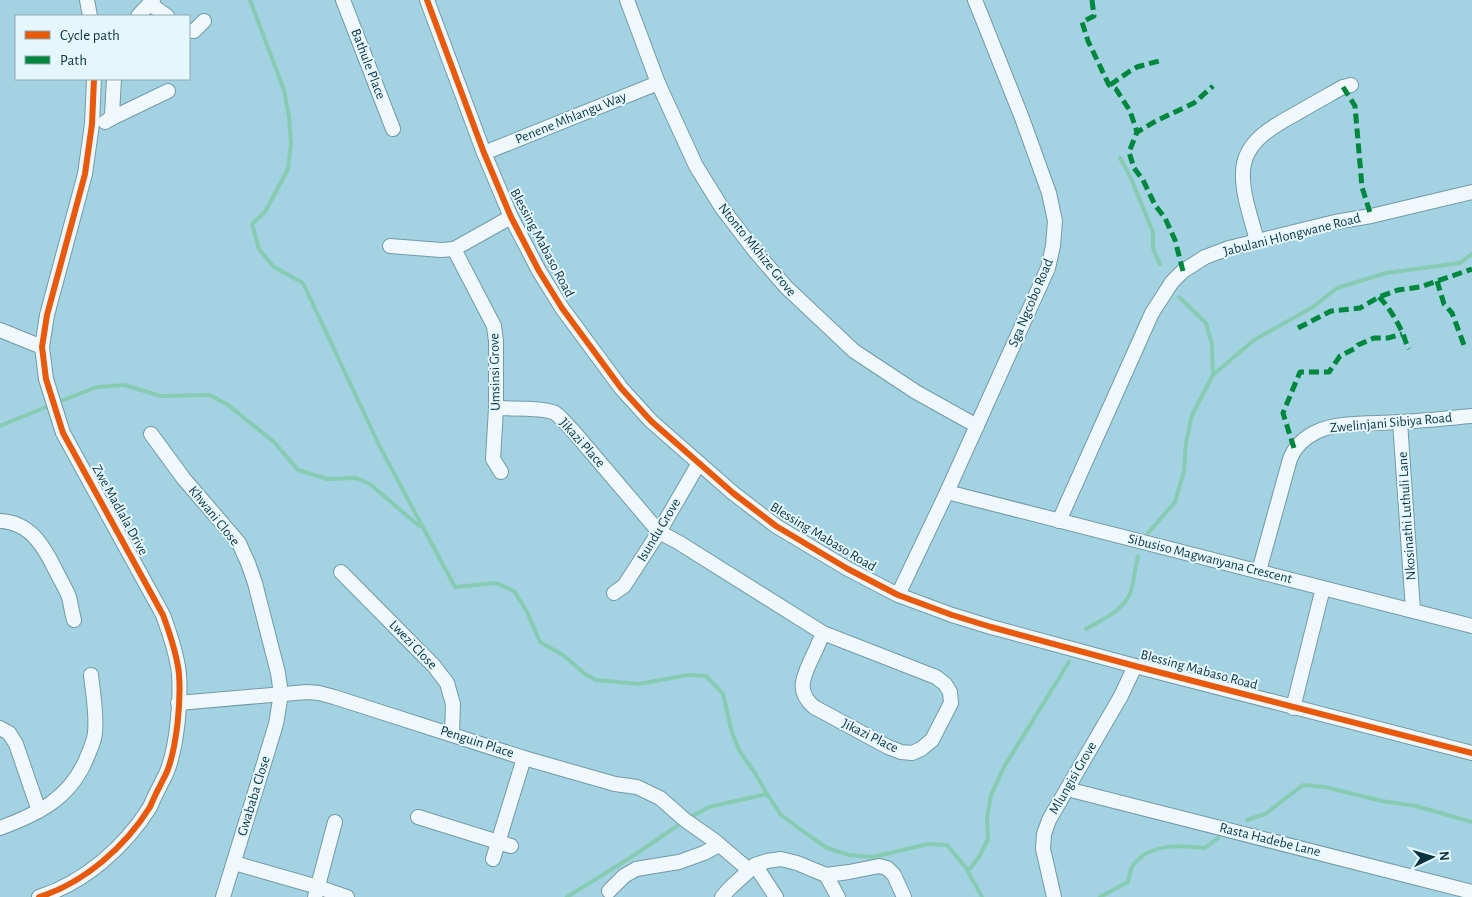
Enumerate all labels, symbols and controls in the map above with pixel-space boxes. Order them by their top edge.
legend [15,15,190,80]
street label: Bathule Place [348,27,388,101]
text: Cycle path [60,28,120,43]
text: Path [60,53,87,68]
street label: Penene Mhlangu Way [513,89,629,147]
street label: Blessing Mabaso Road [507,186,577,300]
street label: Ntonto Mkhize Grove [715,201,799,299]
street label: Jabulani Hlongwane Road [1222,211,1362,259]
street label: Sga Ngcobo Road [1006,257,1056,349]
street label: Umsinsi Grove [487,333,503,411]
street label: Zwelinjani Sibiya Road [1329,411,1453,435]
street label: Jikazi Place [556,416,608,470]
street label: Nkosinathi Luthuli Lane [1396,451,1418,581]
street label: Zwe Madlala Drive [89,462,151,558]
street label: Khwani Close [186,483,242,549]
street label: Isundu Grove [635,496,683,564]
street label: Blessing Mabaso Road [768,500,878,574]
street label: Sibusiso Magwanyana Crescent [1126,532,1294,586]
street label: Lwezi Close [386,618,440,672]
street label: Blessing Mabaso Road [1139,648,1259,692]
street label: Jikazi Place [840,716,900,756]
street label: Penguin Place [439,724,515,760]
street label: Mlungisi Grove [1047,739,1099,817]
street label: Gwababa Close [235,754,273,838]
street label: Rasta Hadebe Lane [1218,821,1322,859]
north arrow [1407,832,1457,882]
text: N [1437,850,1451,861]

